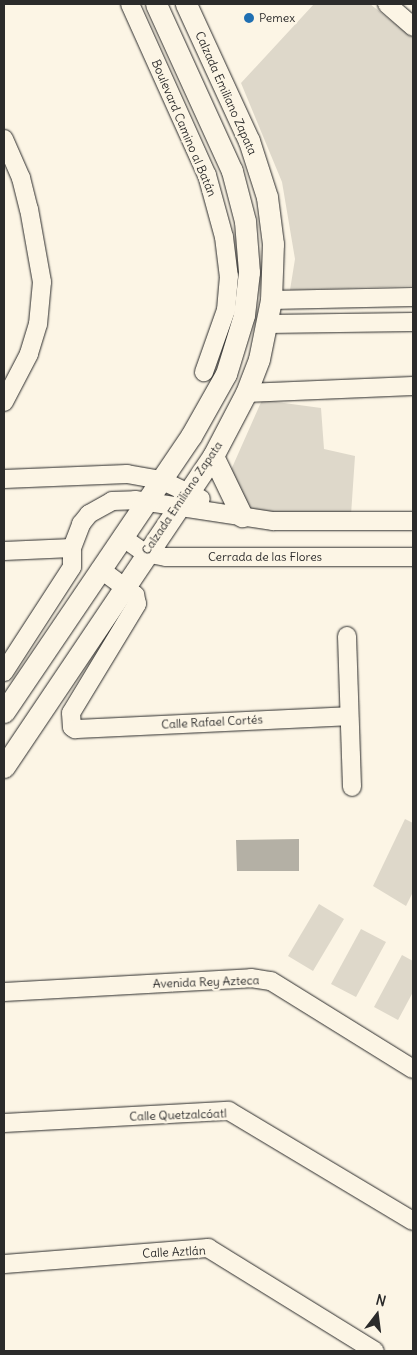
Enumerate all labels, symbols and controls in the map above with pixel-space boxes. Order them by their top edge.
place label: Pemex [259,11,295,25]
marker: Pemex [243,12,255,24]
street label: Calzada Emiliano Zapata [192,29,260,157]
street label: Boulevard Camino al Batán [149,57,219,199]
street label: Calzada Emiliano Zapata [139,439,225,557]
street label: Cerrada de las Flores [208,550,322,564]
street label: Calle Rafael Cortés [161,712,263,732]
street label: Avenida Rey Azteca [153,973,259,991]
street label: Calle Quetzalcóatl [129,1106,227,1124]
street label: Calle Aztlán [142,1243,206,1261]
north arrow [352,1290,402,1340]
text: N [374,1291,388,1310]

